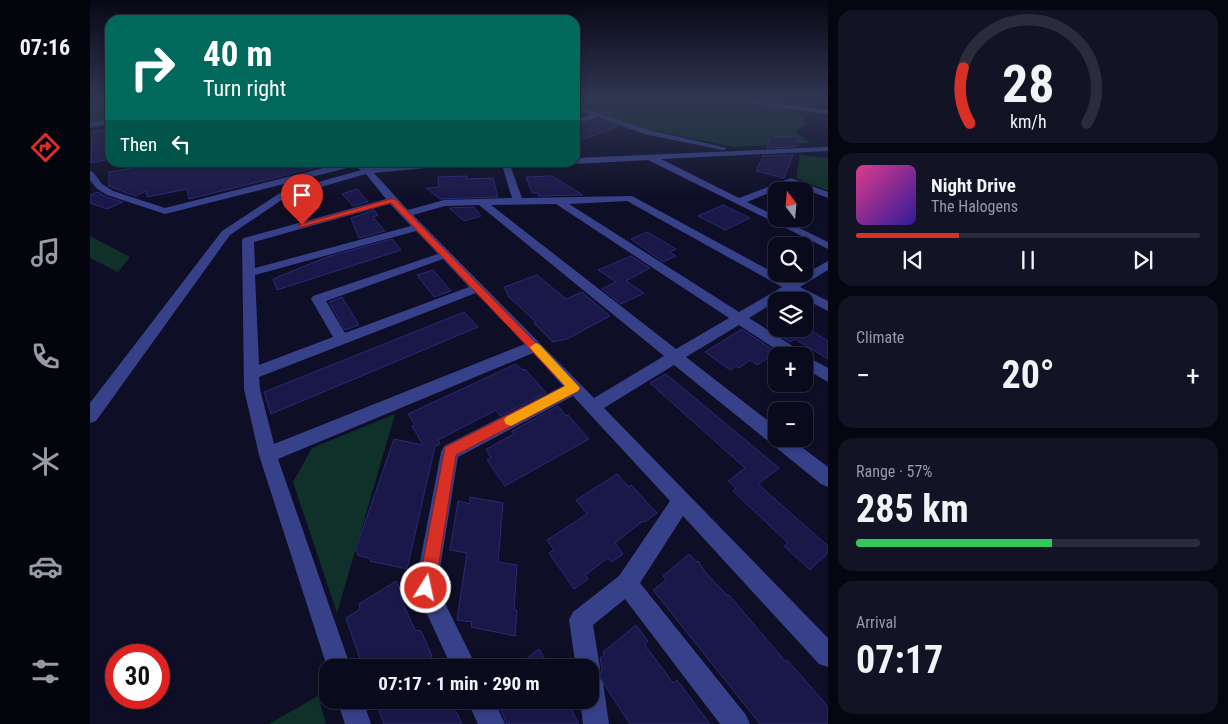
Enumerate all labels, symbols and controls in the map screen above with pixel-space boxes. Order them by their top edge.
text: 40 m [203,34,272,75]
text: 07:16 [20,35,70,60]
icon: right [120,35,185,100]
text: 28 [1002,54,1054,115]
text: Turn right [203,76,286,101]
text: km/h [1010,111,1046,132]
icon: directions [28,130,63,165]
icon: left [167,130,195,158]
text: Then [120,133,157,156]
pin [281,174,323,225]
text: Night Drive [931,174,1016,197]
icon: arrive [288,181,316,209]
north arrow [768,182,812,228]
map controls [768,182,813,447]
text: The Halogens [931,197,1018,216]
icon: music [28,235,63,270]
button: search [768,237,813,282]
icon: previous [899,246,927,274]
icon: pause [1014,246,1042,274]
icon: next [1129,246,1157,274]
button: layers [768,292,813,337]
text: Climate [856,328,904,347]
icon: phone [28,339,63,374]
button: + [768,347,813,392]
text: 20° [1001,353,1055,397]
text: − [856,359,870,392]
text: + [1186,359,1200,392]
button: − [768,402,813,447]
icon: climate [28,444,63,479]
text: Range · 57% [856,462,932,481]
text: 285 km [856,487,969,531]
icon: car [28,549,63,584]
position arrow [399,561,451,613]
text: Arrival [856,613,897,632]
text: 07:17 [856,638,943,682]
speed limit sign: 30 [105,644,170,709]
icon: filters [28,654,63,689]
text: 07:17 · 1 min · 290 m [378,672,540,695]

